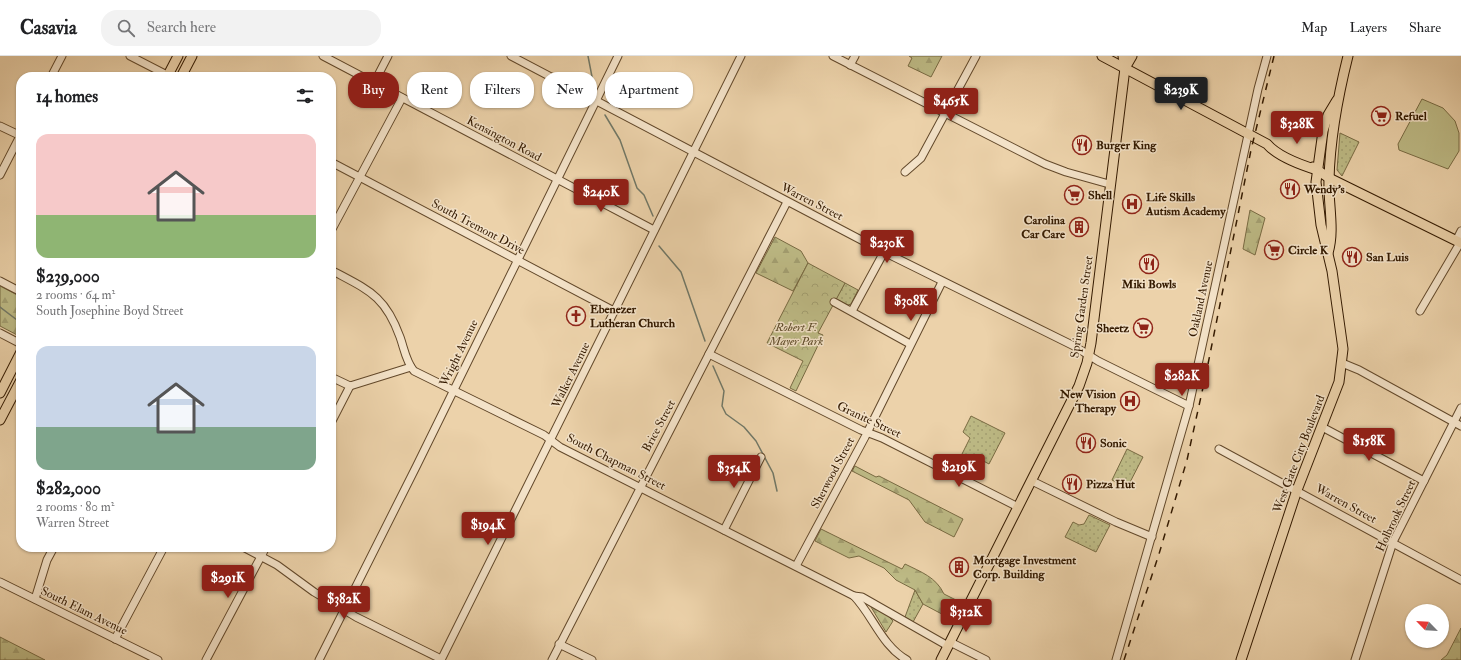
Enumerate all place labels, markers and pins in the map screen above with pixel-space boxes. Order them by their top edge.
pin: $239K [1153,77,1209,111]
pin: $465K [923,88,979,122]
supermarket icon: Refuel [1370,105,1392,127]
place label: Refuel [1395,109,1428,124]
pin: $328K [1269,111,1325,145]
restaurant icon: Burger King [1071,134,1093,156]
place label: Burger King [1096,138,1157,153]
restaurant icon: Wendy's [1279,178,1301,200]
pin: $240K [573,179,629,213]
place label: Wendy's [1303,182,1345,197]
supermarket icon: Shell [1063,184,1085,206]
place label: Shell [1088,188,1113,203]
place label: Life Skills Autism Academy [1145,190,1226,219]
hospital icon: Life Skills Autism Academy [1121,193,1143,215]
place label: Carolina Car Care [1021,213,1066,242]
building icon: Carolina Car Care [1068,216,1090,238]
pin: $230K [859,230,915,264]
supermarket icon: Circle K [1263,239,1285,261]
place label: Circle K [1288,243,1329,258]
restaurant icon: San Luis [1341,246,1363,268]
place label: San Luis [1366,250,1409,265]
restaurant icon: Miki Bowls [1138,253,1160,275]
place label: Miki Bowls [1121,277,1176,292]
pin: $308K [883,288,939,322]
place label: Ebenezer Lutheran Church [590,302,676,331]
church icon: Ebenezer Lutheran Church [565,305,587,327]
supermarket icon: Sheetz [1132,317,1154,339]
place label: Sheetz [1096,321,1129,336]
pin: $282K [1154,363,1210,397]
place label: New Vision Therapy [1059,387,1117,416]
hospital icon: New Vision Therapy [1119,390,1141,412]
pin: $158K [1341,428,1397,462]
restaurant icon: Sonic [1075,432,1097,454]
place label: Sonic [1100,436,1127,451]
pin: $219K [931,454,987,488]
pin: $354K [706,455,762,489]
restaurant icon: Pizza Hut [1061,473,1083,495]
place label: Pizza Hut [1086,477,1135,492]
pin: $194K [460,512,516,546]
place label: Mortgage Investment Corp. Building [972,553,1076,582]
building icon: Mortgage Investment Corp. Building [948,556,970,578]
pin: $291K [200,565,256,599]
pin: $382K [316,586,372,620]
pin: $312K [938,599,994,633]

